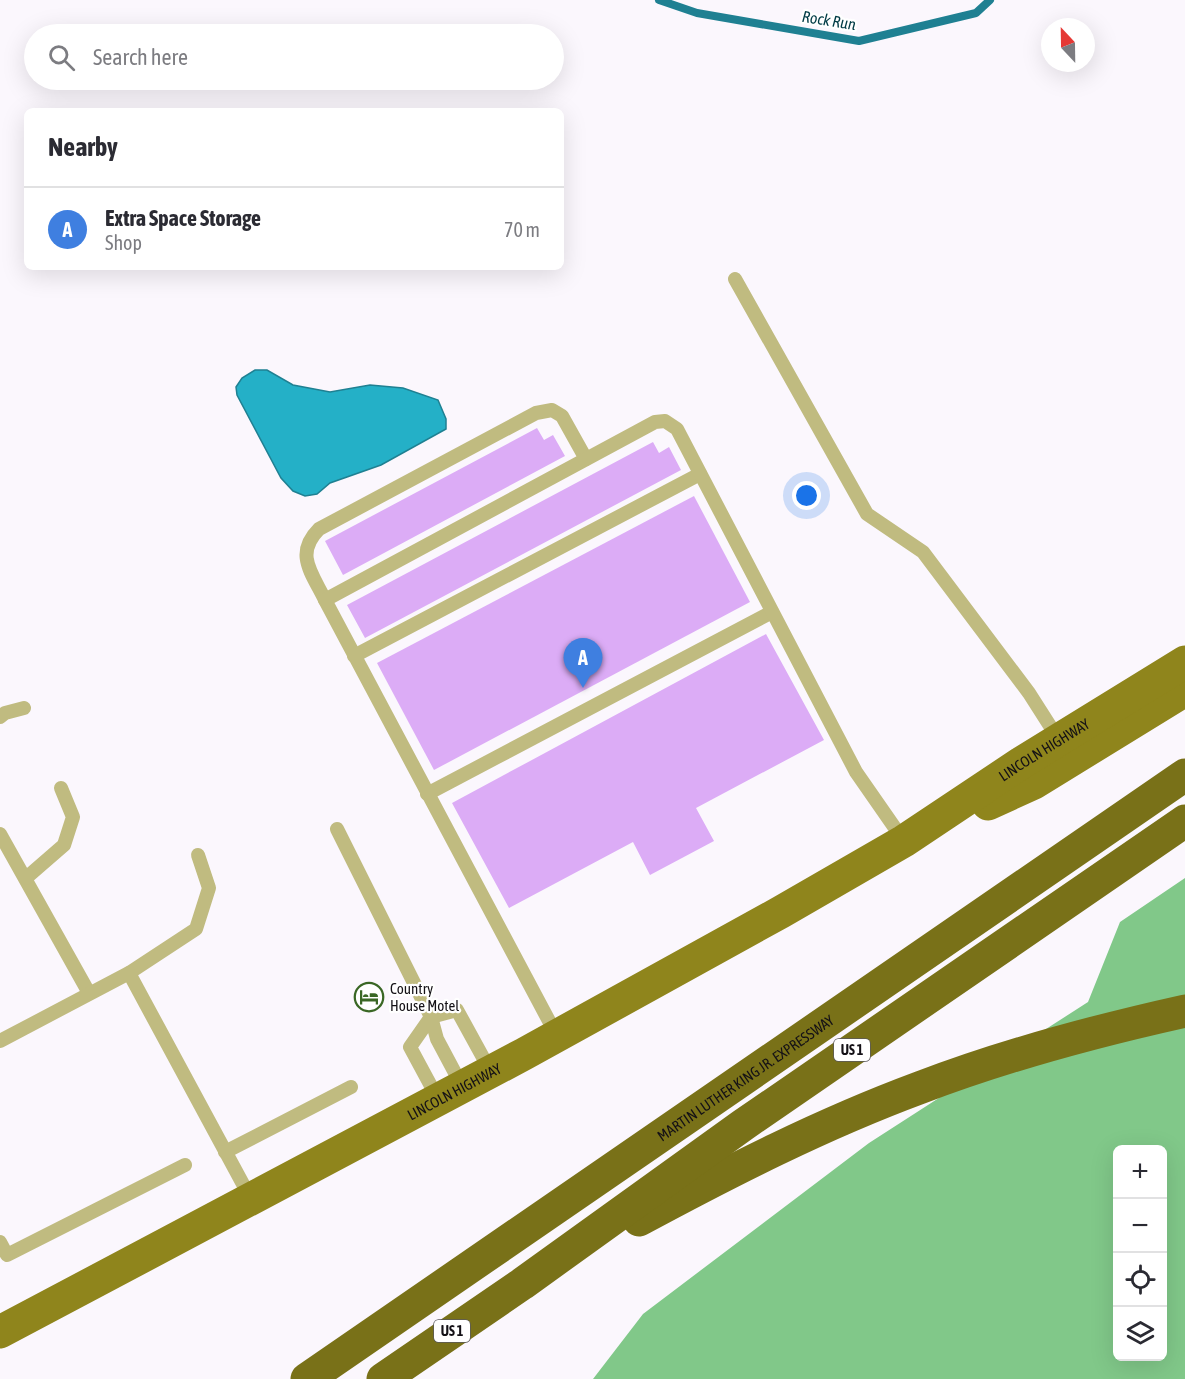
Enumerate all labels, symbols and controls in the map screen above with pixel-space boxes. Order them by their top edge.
water label: Rock Run [801,7,857,33]
north arrow [1041,18,1095,72]
search box [24,24,564,90]
icon: search [45,41,78,74]
text: Search here [93,44,188,70]
text: Nearby [48,132,118,162]
text: Extra Space Storage [105,205,261,231]
text: A [63,218,72,241]
text: 70 m [504,218,540,241]
text: Shop [105,231,142,254]
your location [792,481,821,510]
pin: A [564,638,602,688]
street label: LINCOLN HIGHWAY [995,715,1092,784]
place label: Country House Motel [390,980,459,1014]
hotel icon: Country House Motel [353,981,385,1013]
street label: MARTIN LUTHER KING JR. EXPRESSWAY [654,1011,837,1144]
road number: US 1 [834,1039,870,1061]
street label: LINCOLN HIGHWAY [404,1059,504,1123]
map controls [1113,1145,1167,1361]
button: + [1113,1145,1167,1199]
button: − [1113,1199,1167,1253]
button: locate [1113,1253,1167,1307]
button: layers [1113,1307,1167,1361]
road number: US 1 [434,1320,470,1342]

